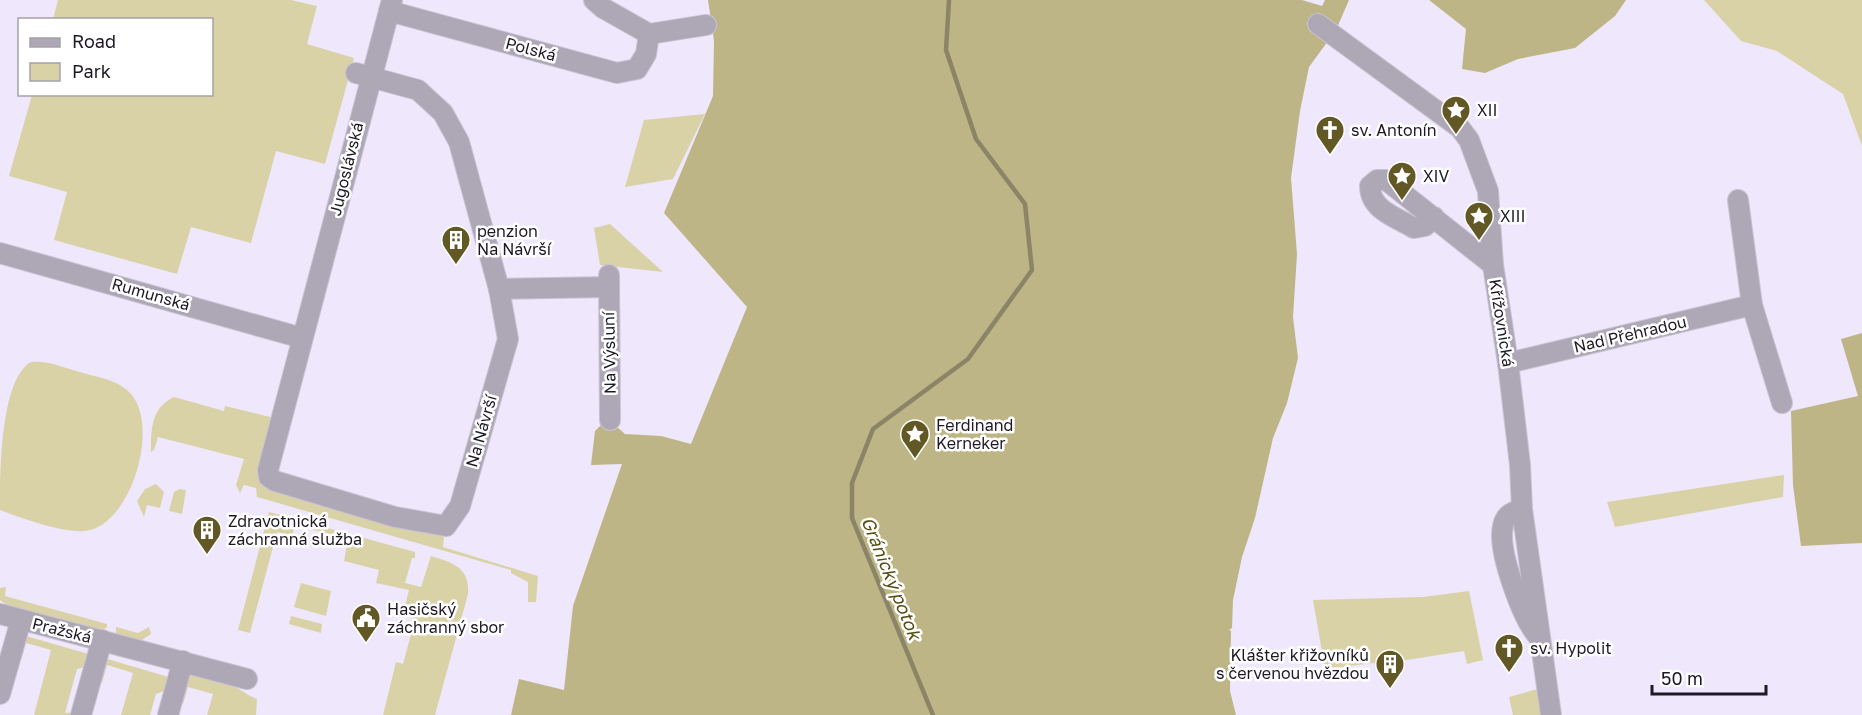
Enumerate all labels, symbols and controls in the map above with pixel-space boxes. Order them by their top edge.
legend [18,18,213,96]
text: Road [72,30,116,52]
street label: Polská [504,33,558,65]
text: Park [72,60,111,82]
place icon: XII [1440,94,1472,136]
place label: XII [1477,100,1498,120]
church icon: sv. Antonín [1314,114,1346,156]
street label: Jugoslávská [325,120,367,218]
place label: sv. Antonín [1351,120,1437,140]
place icon: XIV [1386,160,1418,202]
place label: XIV [1423,166,1450,186]
place icon: XIII [1463,200,1495,242]
place label: XIII [1500,206,1526,226]
place label: penzion Na Návrší [477,221,553,259]
building icon: penzion Na Návrší [440,224,472,266]
street label: Rumunská [110,273,192,315]
street label: Křížovnická [1485,278,1519,368]
street label: Na Výsluní [598,310,620,394]
street label: Nad Přehradou [1572,311,1688,357]
street label: Na Návrší [461,391,501,469]
place label: Ferdinand Kerneker [936,415,1013,453]
place icon: Ferdinand Kerneker [899,418,931,460]
place label: Zdravotnická záchranná služba [228,511,362,549]
water label: Gránický potok [857,513,927,644]
building icon: Zdravotnická záchranná služba [191,514,223,556]
place label: Hasičský záchranný sbor [387,599,504,637]
public building icon: Hasičský záchranný sbor [350,602,382,644]
street label: Pražská [30,613,94,647]
church icon: sv. Hypolit [1493,632,1525,674]
place label: sv. Hypolit [1530,638,1612,658]
place label: Klášter křižovníků s červenou hvězdou [1216,645,1369,683]
building icon: Klášter křižovníků s červenou hvězdou [1374,648,1406,690]
scale bar [1652,658,1766,696]
text: 50 m [1661,667,1703,689]

